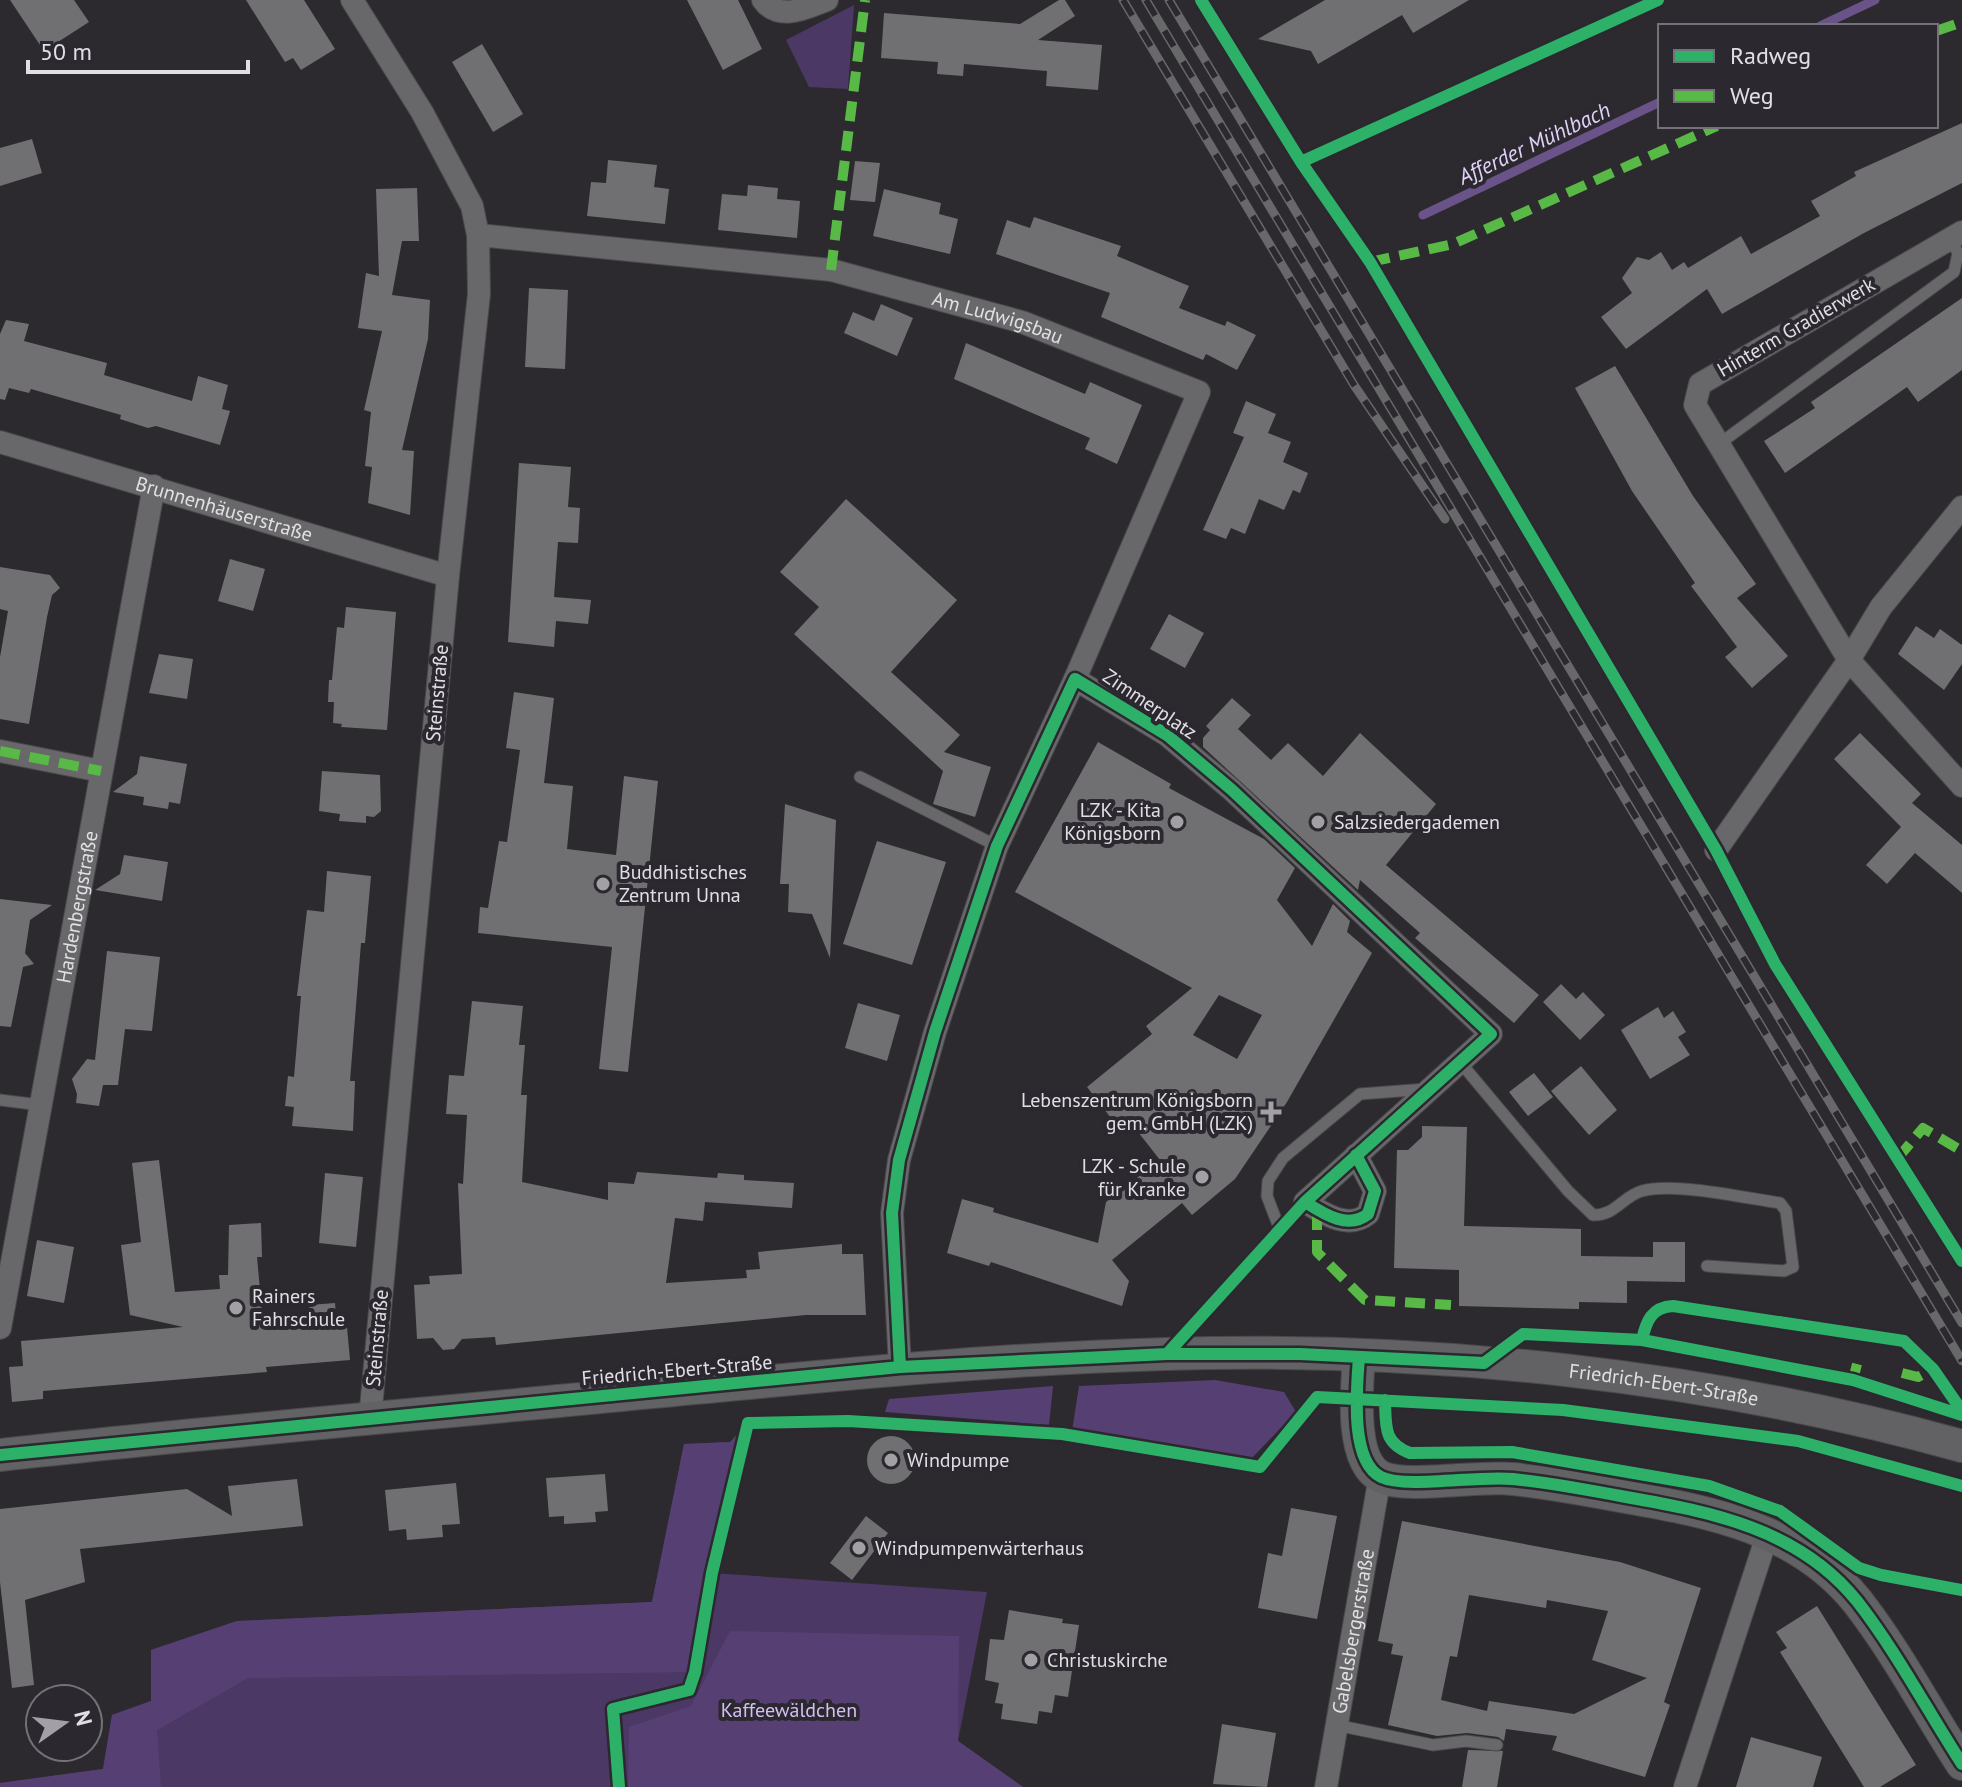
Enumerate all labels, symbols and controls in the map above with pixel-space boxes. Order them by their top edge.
scale bar [28,24,248,74]
legend [1658,24,1938,128]
text: 50 m [40,36,92,67]
text: Radweg [1730,40,1811,71]
text: Weg [1730,80,1774,111]
water label: Afferder Mühlbach [1452,95,1615,191]
street label: Hinterm Gradierwerk [1712,271,1880,383]
street label: Am Ludwigsbau [929,285,1067,350]
street label: Brunnenhäuserstraße [133,470,316,548]
street label: Steinstraße [420,643,454,743]
street label: Zimmerplatz [1098,663,1202,745]
place label: LZK - Kita Königsborn [1064,797,1161,846]
place label: Salzsiedergademen [1334,809,1500,835]
marker: LZK - Kita Königsborn [1168,813,1186,831]
marker: Salzsiedergademen [1309,813,1327,831]
street label: Hardenbergstraße [50,829,104,985]
place label: Buddhistisches Zentrum Unna [619,859,747,908]
marker: Buddhistisches Zentrum Unna [594,875,612,893]
place label: Lebenszentrum Königsborn gem. GmbH (LZK) [1021,1087,1253,1136]
marker: Lebenszentrum Königsborn gem. GmbH (LZK) [1260,1101,1282,1123]
place label: LZK - Schule für Kranke [1082,1153,1186,1202]
marker: LZK - Schule für Kranke [1193,1168,1211,1186]
place label: Rainers Fahrschule [252,1283,345,1332]
street label: Steinstraße [360,1288,394,1388]
marker: Rainers Fahrschule [227,1299,245,1317]
street label: Friedrich-Ebert-Straße [581,1349,773,1391]
street label: Friedrich-Ebert-Straße [1568,1358,1761,1412]
place label: Windpumpe [907,1447,1009,1473]
marker: Windpumpe [882,1451,900,1469]
place label: Windpumpenwärterhaus [875,1535,1084,1561]
marker: Windpumpenwärterhaus [850,1539,868,1557]
street label: Gabelsbergerstraße [1326,1547,1380,1716]
place label: Christuskirche [1047,1647,1168,1673]
marker: Christuskirche [1022,1651,1040,1669]
north arrow [24,1683,104,1763]
park label: Kaffeewäldchen [721,1697,857,1723]
text: N [68,1708,99,1729]

